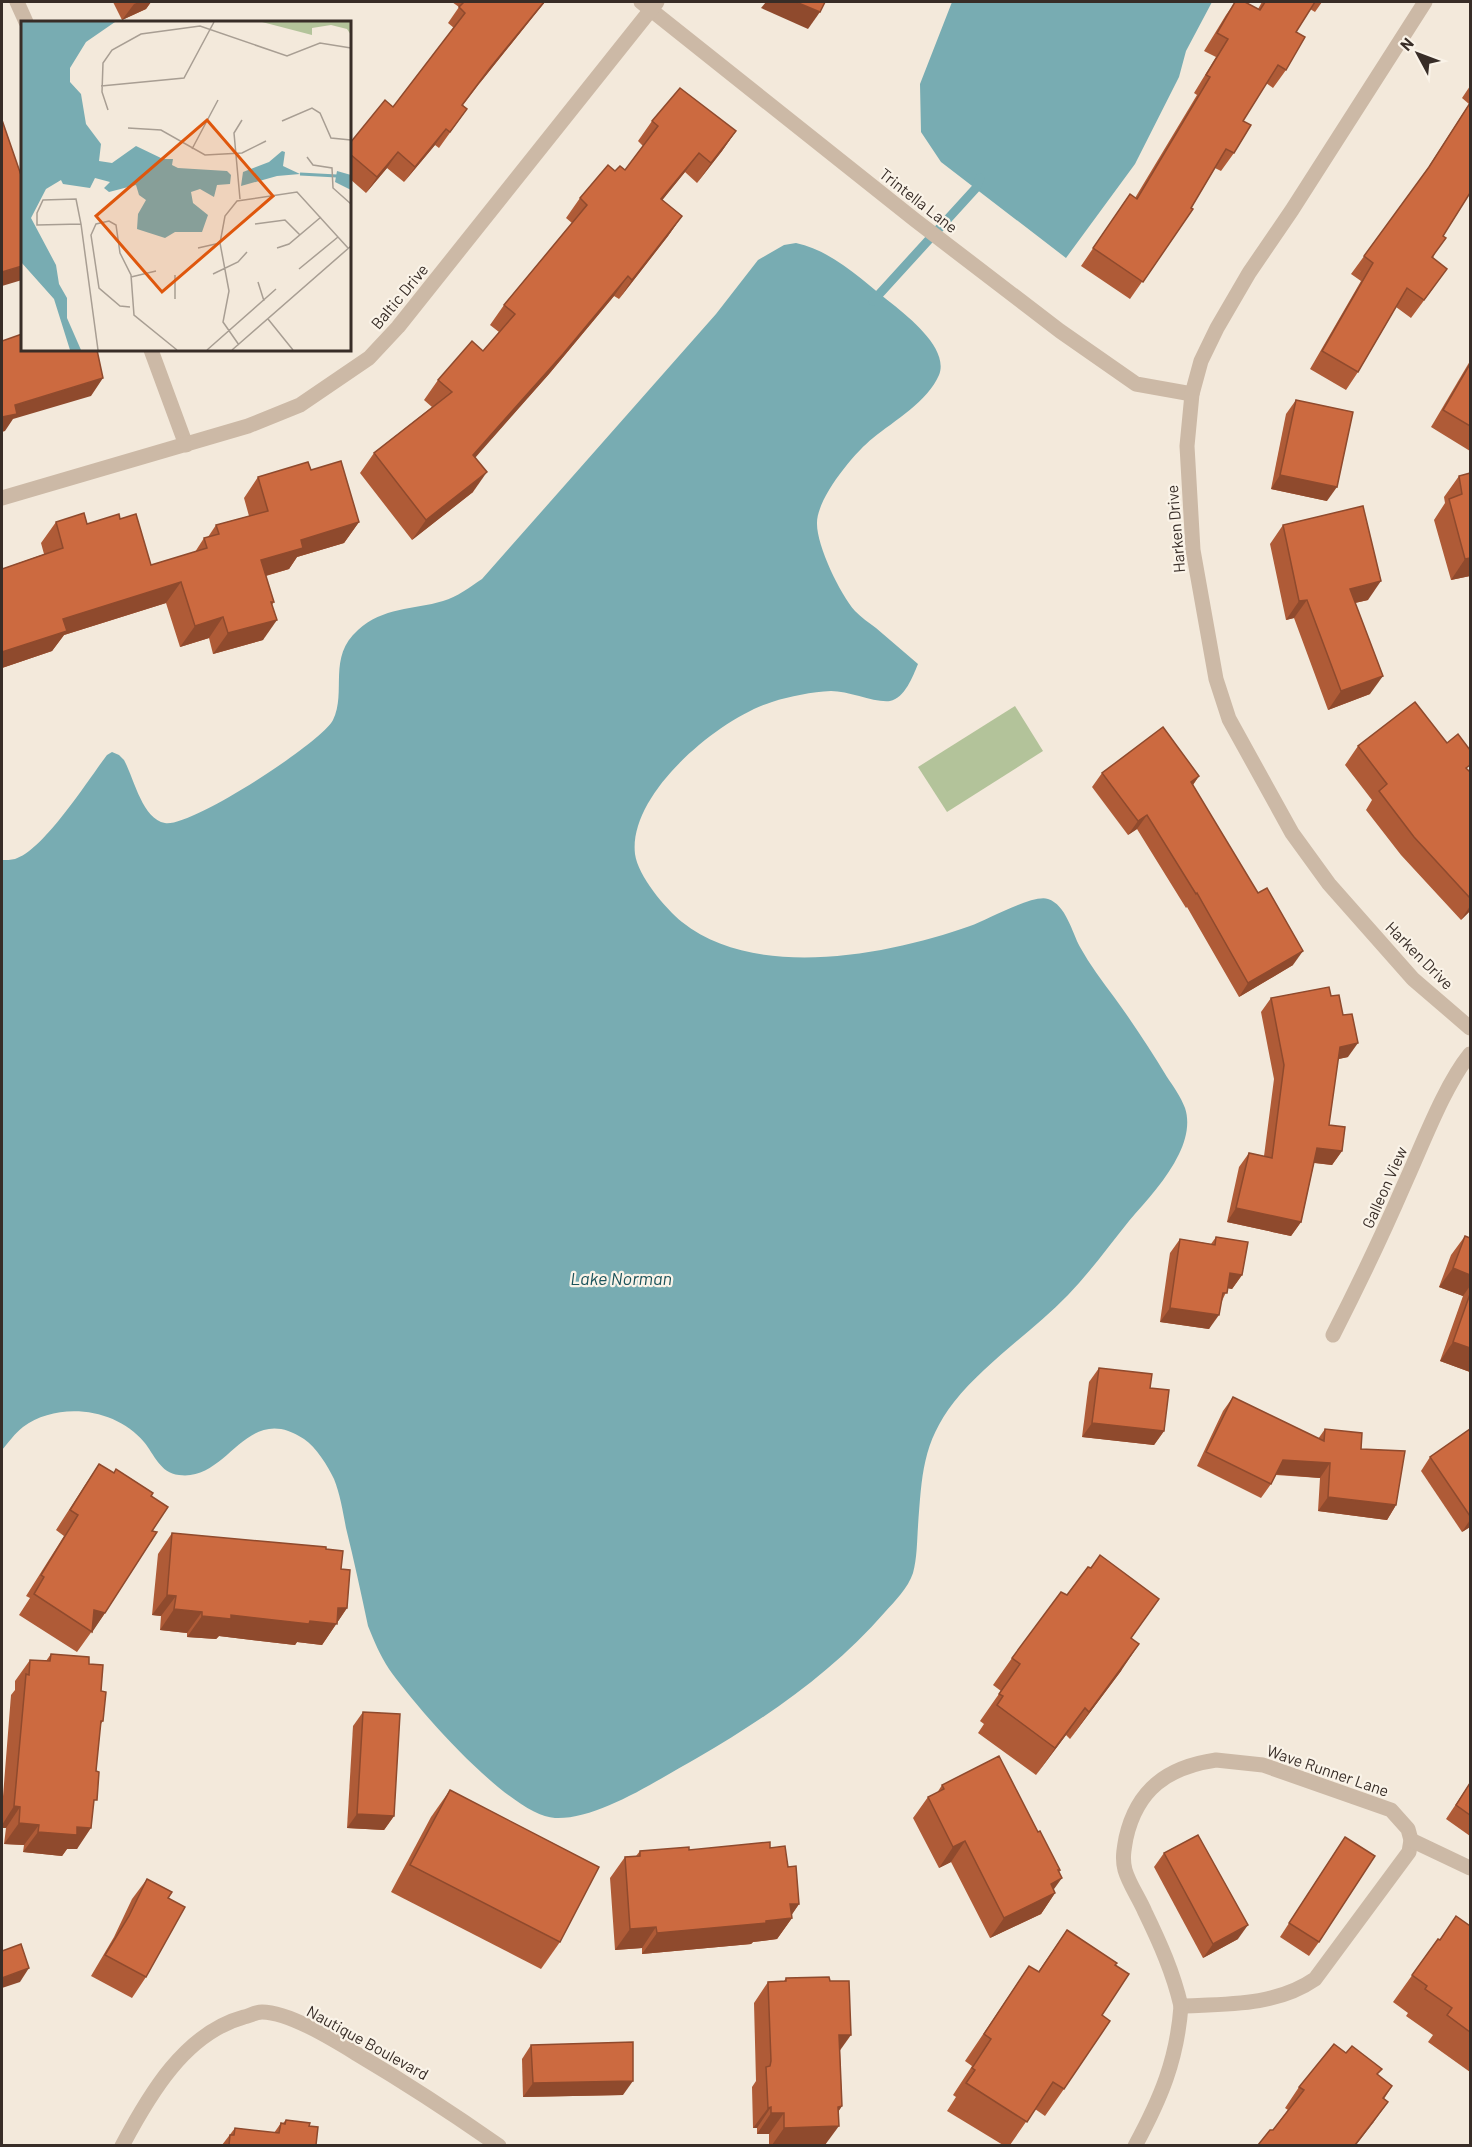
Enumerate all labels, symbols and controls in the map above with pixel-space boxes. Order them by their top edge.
inset map [21,21,351,351]
north arrow [1388,24,1448,84]
text: N [1396,34,1417,54]
street label: Trintella Lane [876,164,962,236]
street label: Baltic Drive [366,260,432,332]
street label: Harken Drive [1162,484,1188,574]
street label: Harken Drive [1382,917,1458,993]
street label: Galleon View [1357,1143,1411,1231]
water label: Lake Norman [570,1267,672,1289]
street label: Wave Runner Lane [1264,1740,1392,1800]
street label: Nautique Boulevard [304,2001,432,2083]

